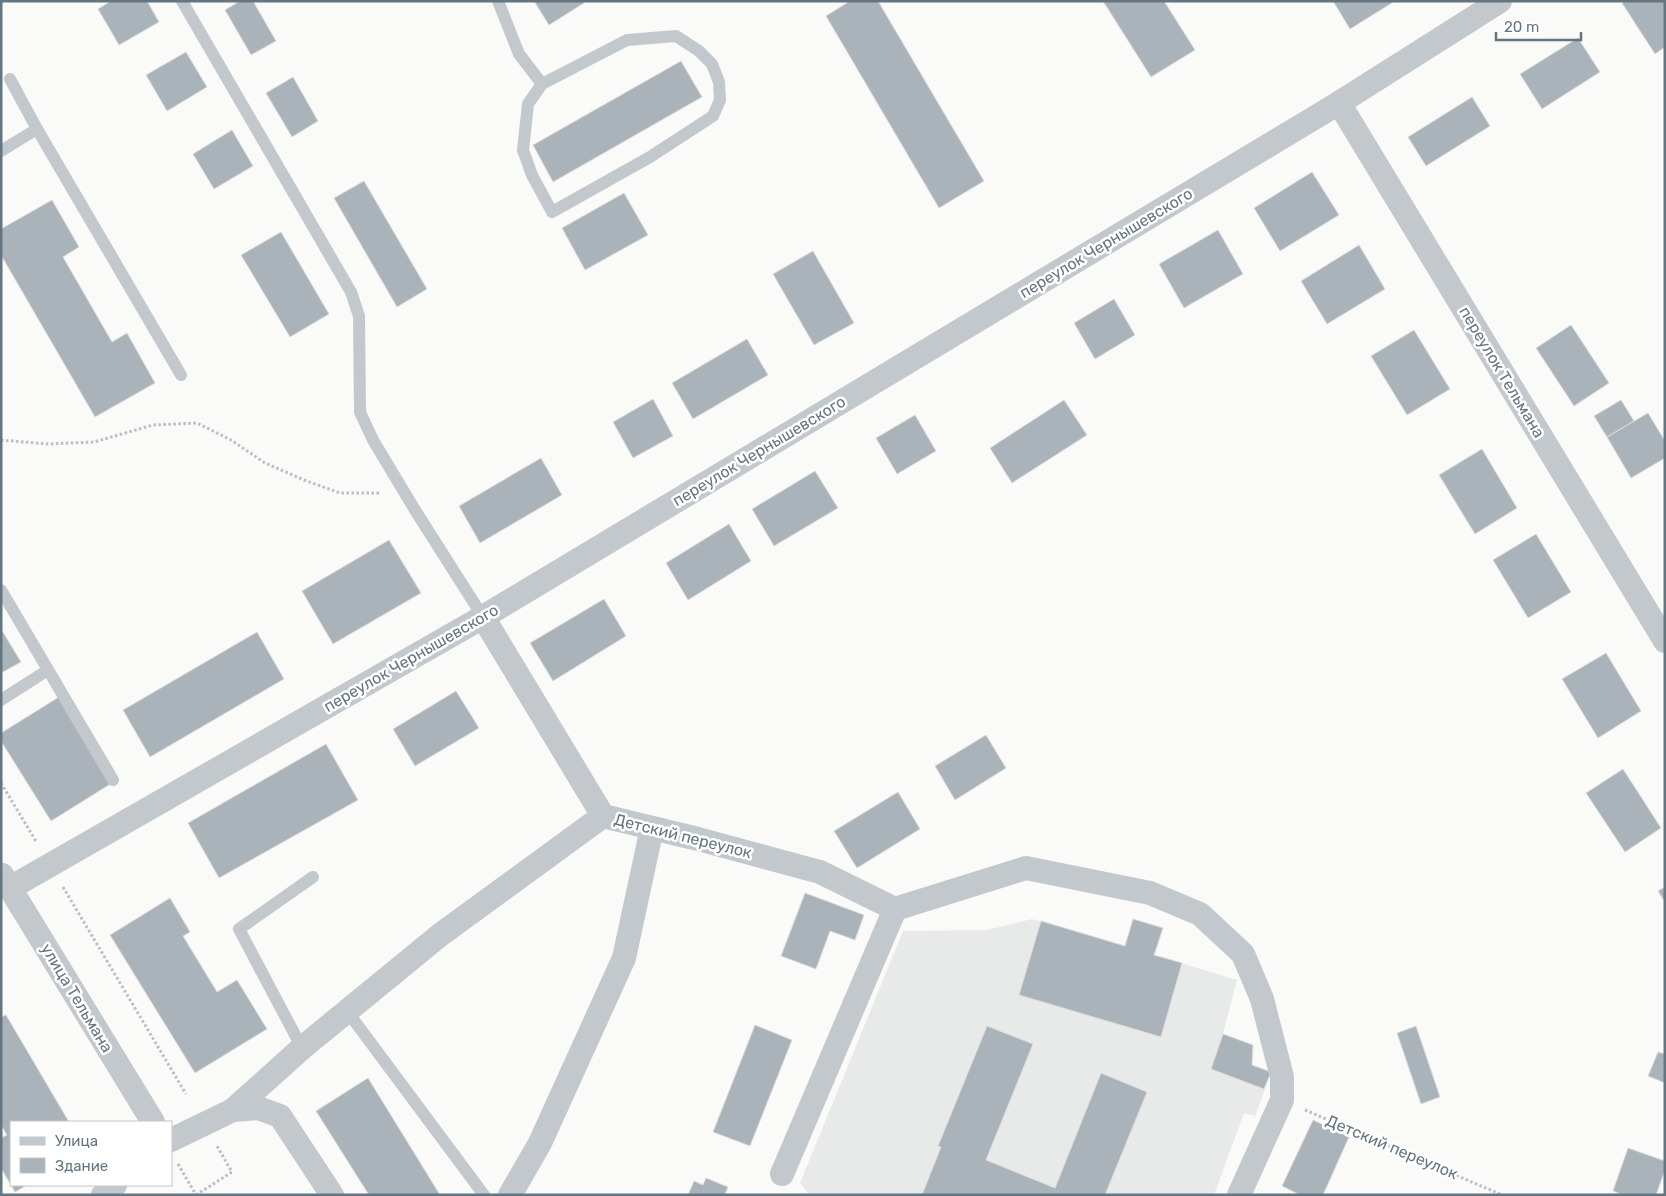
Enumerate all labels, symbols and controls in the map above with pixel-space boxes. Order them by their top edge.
scale bar [1496,10,1581,42]
text: 20 m [1504,18,1539,36]
street label: переулок Чернышевского [1016,184,1196,302]
street label: переулок Тельмана [1455,303,1549,441]
street label: переулок Чернышевского [669,392,849,510]
street label: переулок Чернышевского [320,600,502,716]
street label: Детский переулок [612,810,754,862]
street label: улица Тельмана [37,940,117,1056]
street label: Детский переулок [1323,1111,1461,1183]
legend [10,1121,172,1186]
text: Улица [55,1132,98,1150]
text: Здание [55,1157,108,1175]

